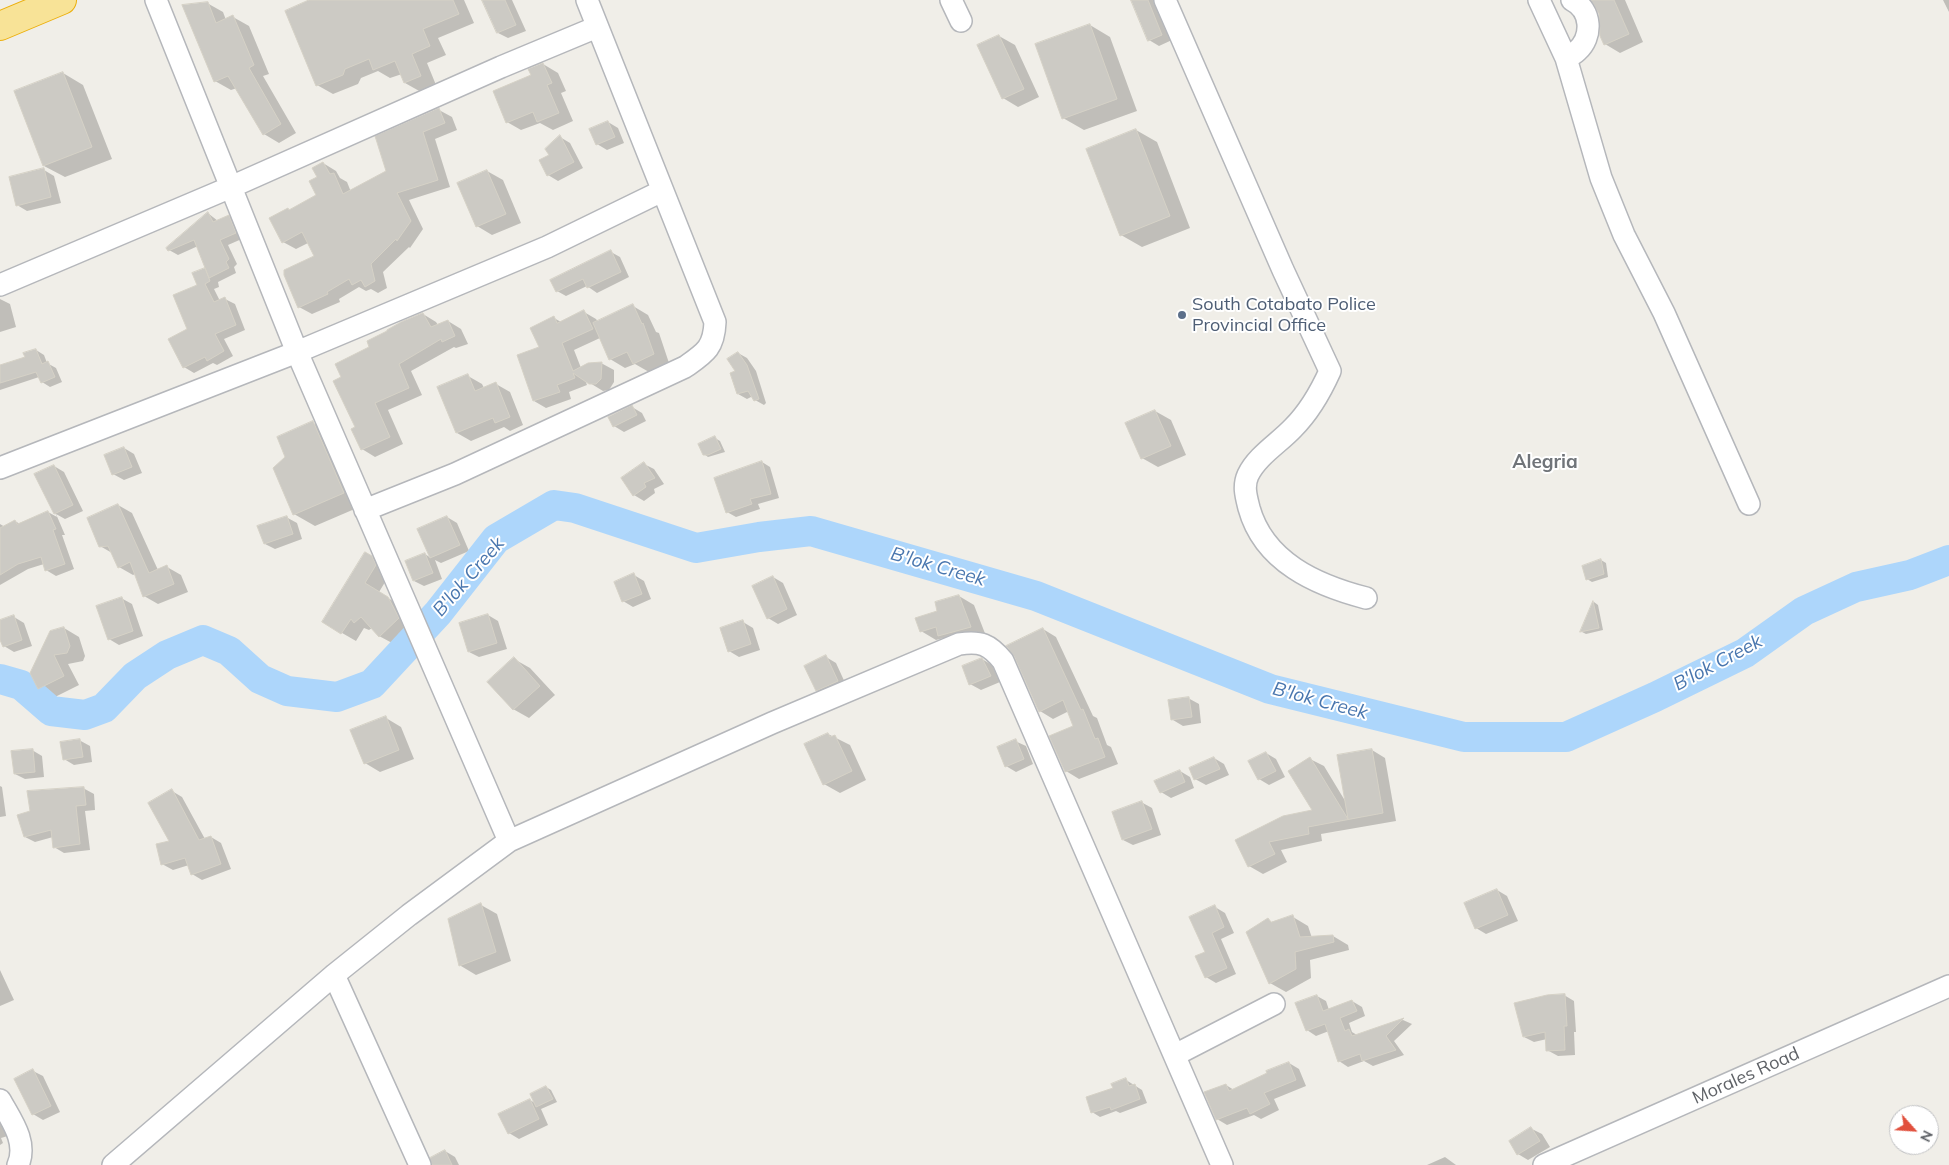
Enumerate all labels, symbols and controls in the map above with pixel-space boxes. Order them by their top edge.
place label: South Cotabato Police Provincial Office [1192,294,1376,336]
marker: South Cotabato Police Provincial Office [1176,309,1188,321]
district label: Alegria [1512,451,1578,473]
water label: B'lok Creek [428,533,510,621]
water label: B'lok Creek [888,543,988,591]
water label: B'lok Creek [1670,630,1766,696]
water label: B'lok Creek [1270,677,1370,725]
street label: Morales Road [1689,1043,1803,1109]
north arrow [1889,1105,1939,1155]
text: N [1916,1127,1937,1145]

